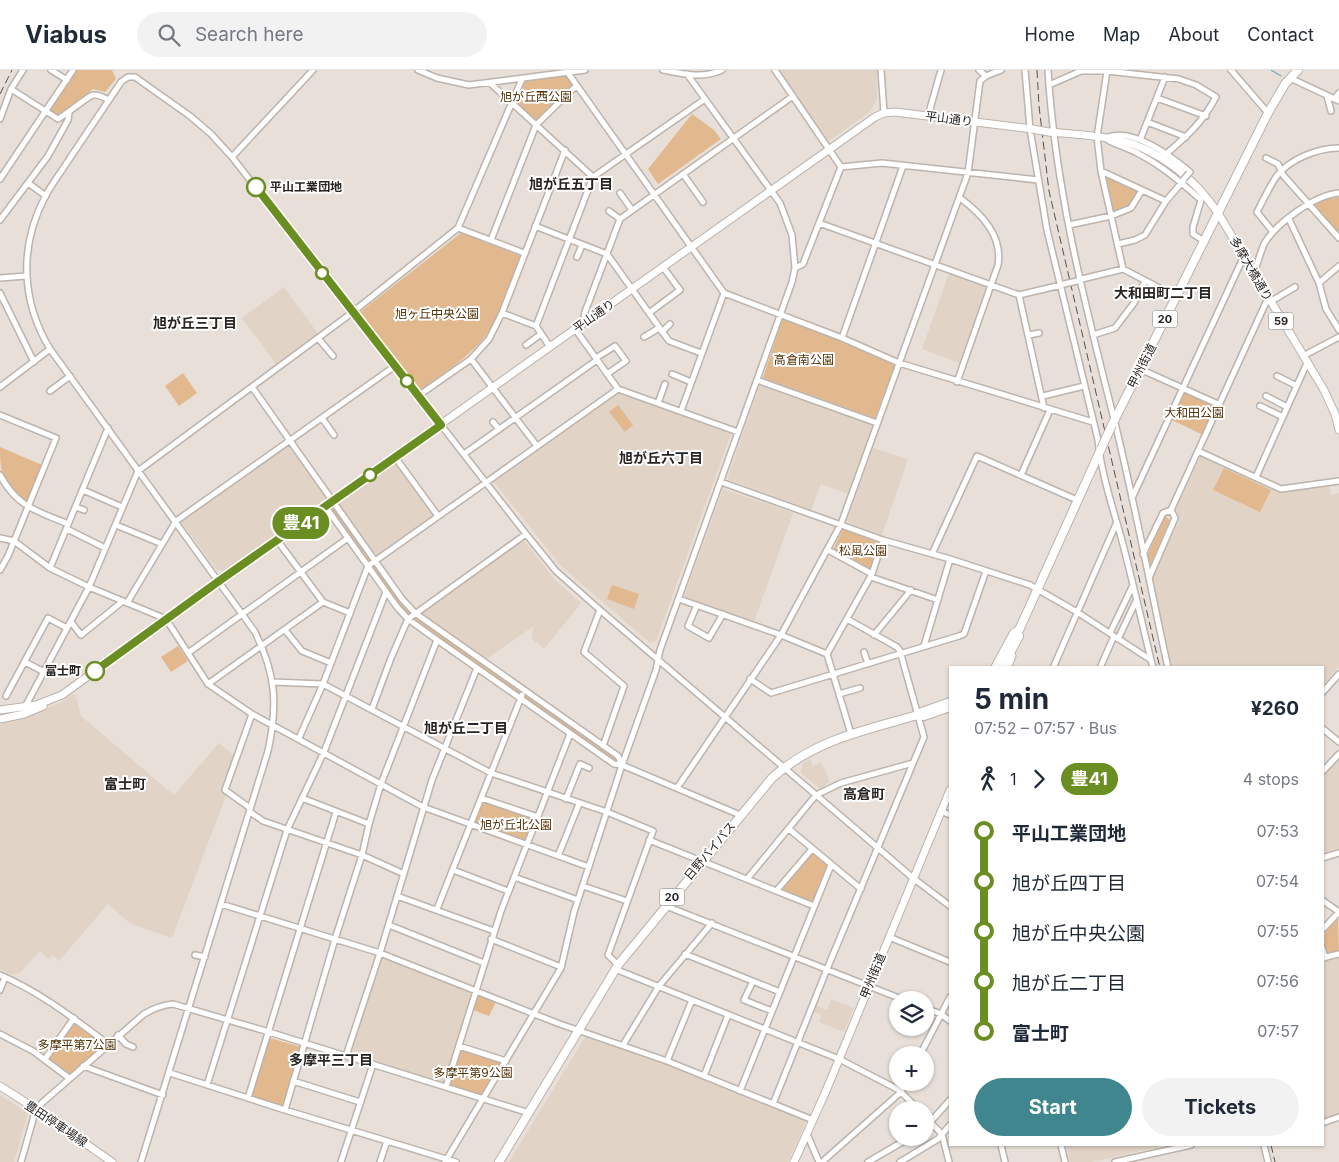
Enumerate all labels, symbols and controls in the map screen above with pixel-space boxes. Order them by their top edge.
search box [137,12,487,57]
text: Viabus [25,20,107,49]
icon: search [155,21,183,49]
text: Search here [195,23,304,46]
text: Home [1025,24,1075,45]
text: Map [1103,24,1140,45]
text: About [1168,24,1219,45]
text: Contact [1247,24,1314,45]
park label: 旭が丘西公園 [500,89,572,104]
street label: 平山通り [924,108,974,129]
district label: 旭が丘五丁目 [529,175,613,192]
marker: 平山工業団地 [246,177,266,197]
place label: 平山工業団地 [270,179,342,194]
street label: 多摩大橋通り [1227,234,1276,304]
unlabelled marker [315,266,329,280]
district label: 大和田町二丁目 [1114,284,1212,301]
street label: 平山通り [570,296,618,336]
park label: 旭ヶ丘中央公園 [395,306,479,321]
road number: 20 [1152,310,1178,328]
road number: 59 [1268,312,1294,330]
district label: 旭が丘三丁目 [153,314,237,331]
street label: 甲州街道 [1124,341,1159,391]
park label: 高倉南公園 [774,352,834,367]
unlabelled marker [400,374,414,388]
park label: 大和田公園 [1164,405,1224,420]
district label: 旭が丘六丁目 [619,449,703,466]
unlabelled marker [363,468,377,482]
line badge: 豊41 [272,507,330,539]
text: 豊41 [282,512,320,533]
park label: 松風公園 [839,543,887,558]
marker: 富士町 [85,661,105,681]
place label: 富士町 [45,663,81,678]
text: 5 min [974,682,1049,716]
text: ¥260 [1251,697,1299,720]
text: 07:52 – 07:57 · Bus [974,718,1117,738]
district label: 旭が丘二丁目 [424,719,508,736]
icon: walk [974,765,1002,793]
icon: forward [1025,765,1053,793]
text: 豊41 [1071,768,1108,789]
text: 1 [1010,769,1017,789]
text: 4 stops [1243,769,1299,789]
district label: 富士町 [104,775,146,792]
district label: 高倉町 [843,785,885,802]
park label: 旭が丘北公園 [480,817,552,832]
street label: 日野バイパス [681,818,738,883]
text: 07:53 [1256,821,1299,841]
text: 平山工業団地 [1012,822,1126,845]
text: 07:54 [1256,871,1299,891]
text: 旭が丘四丁目 [1012,872,1126,895]
road number: 20 [660,889,684,906]
text: 07:55 [1257,921,1299,941]
text: 旭が丘中央公園 [1012,922,1145,945]
street label: 甲州街道 [857,951,888,1001]
text: 07:56 [1256,971,1299,991]
text: 旭が丘二丁目 [1012,972,1126,995]
map controls [889,991,934,1146]
button: layers [889,991,934,1036]
text: 07:57 [1257,1021,1299,1041]
text: 富士町 [1012,1022,1069,1045]
park label: 多摩平第7公園 [38,1037,116,1052]
button: + [889,1046,934,1091]
district label: 多摩平三丁目 [289,1051,373,1068]
park label: 多摩平第9公園 [433,1065,513,1080]
button: Start [974,1078,1132,1136]
button: Tickets [1142,1078,1299,1136]
street label: 豊田停車場線 [22,1097,90,1150]
button: − [889,1101,934,1146]

